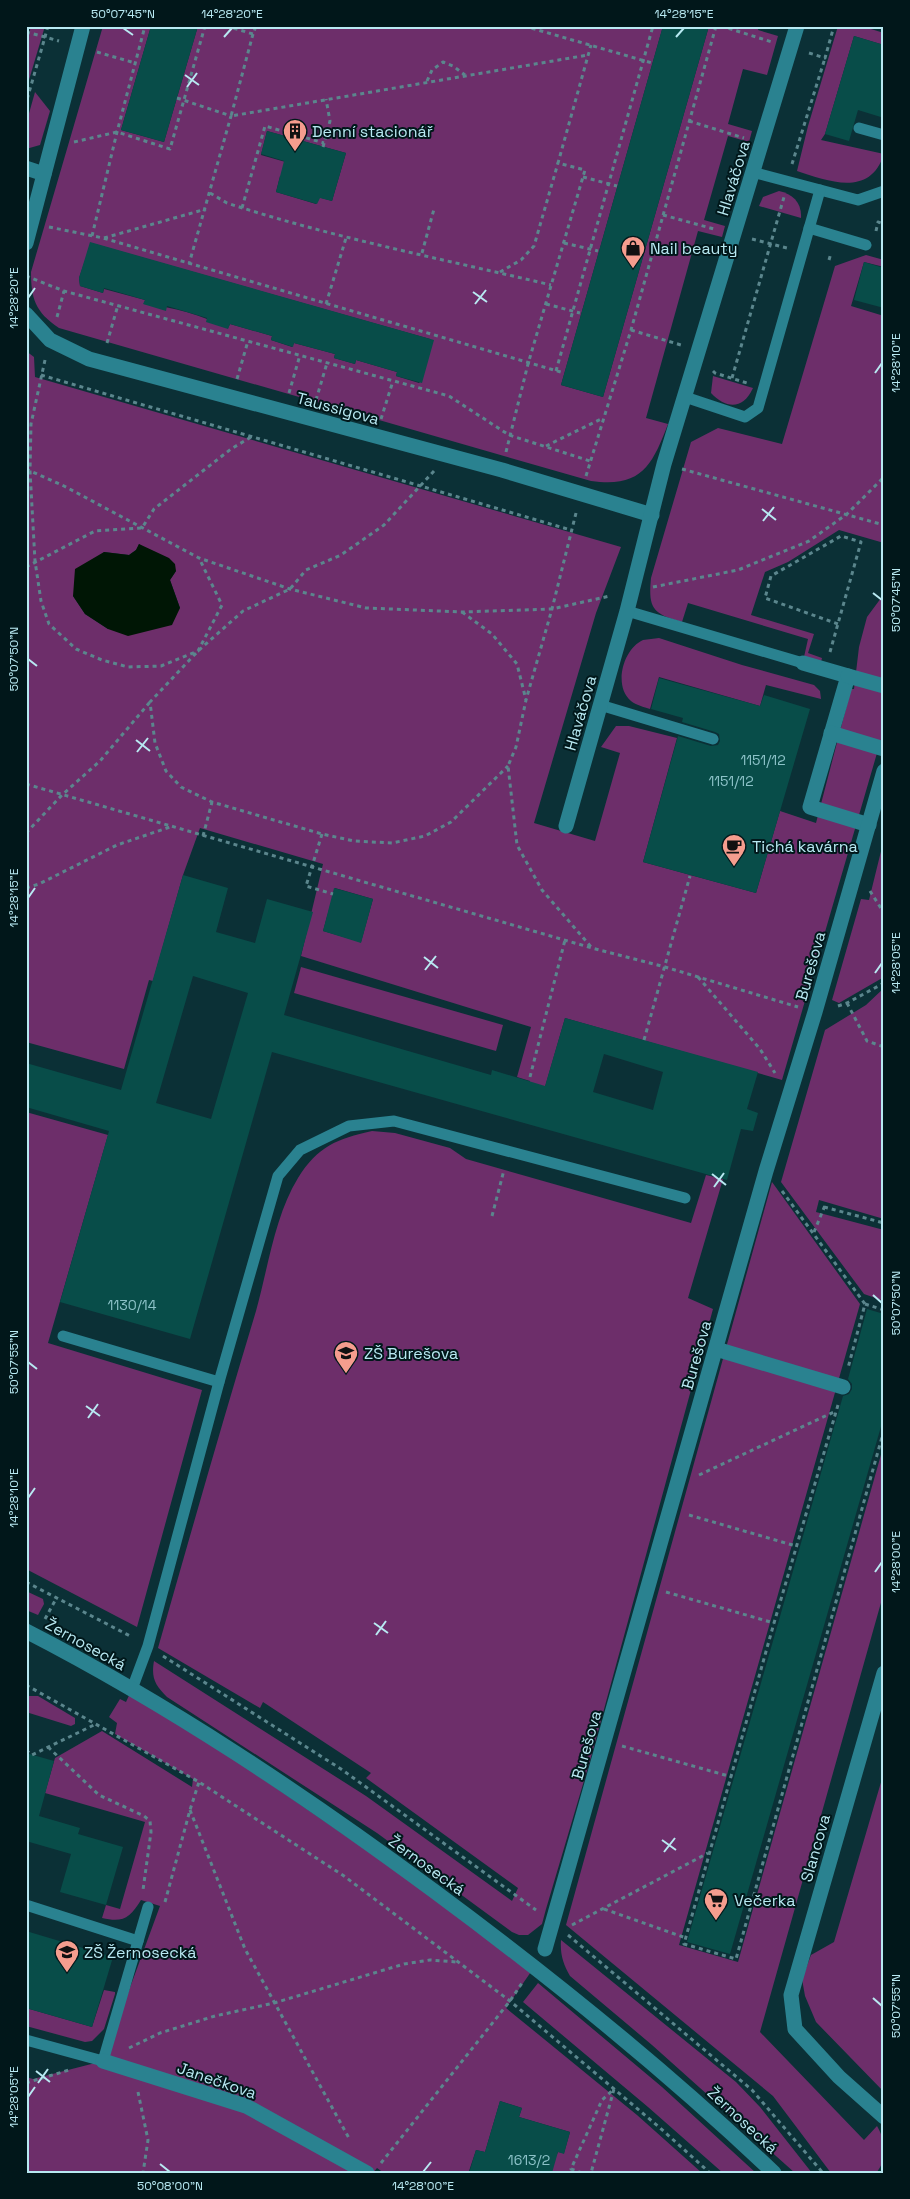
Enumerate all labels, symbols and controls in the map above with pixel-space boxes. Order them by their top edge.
text: 50°07'45"N [91,6,155,22]
text: 14°28'20"E [201,6,263,22]
text: 14°28'15"E [655,6,714,22]
building icon: Denní stacionář [282,118,308,152]
place label: Denní stacionář [312,121,434,142]
street label: Hlaváčova [712,138,755,218]
shop icon: Nail beauty [620,235,646,269]
place label: Nail beauty [650,238,738,259]
text: 14°28'20"E [6,267,22,329]
text: 14°28'10"E [888,333,904,393]
street label: Taussigova [294,387,382,430]
text: 50°07'45"N [888,568,904,632]
text: 50°07'50"N [6,627,22,691]
street label: Hlaváčova [560,673,601,753]
house number: 1151/12 [740,751,786,769]
house number: 1151/12 [708,772,754,790]
cafe icon: Tichá kavárna [721,833,747,867]
place label: Tichá kavárna [752,836,858,857]
text: 14°28'15"E [6,868,22,927]
street label: Burešova [791,929,830,1003]
text: 14°28'05"E [888,932,904,994]
text: 50°07'50"N [888,1271,904,1335]
house number: 1130/14 [108,1296,157,1314]
street label: Burešova [677,1318,716,1392]
text: 50°07'55"N [6,1330,22,1394]
school or university icon: ZŠ Burešova [333,1340,359,1374]
place label: ZŠ Burešova [364,1343,458,1364]
text: 14°28'10"E [6,1468,22,1528]
text: 14°28'00"E [888,1531,904,1593]
street label: Žernosecká [42,1614,130,1675]
street label: Burešova [567,1708,606,1782]
street label: Slancova [796,1812,835,1884]
street label: Žernosecká [384,1831,469,1900]
supermarket icon: Večerka [703,1887,729,1921]
place label: Večerka [734,1890,795,1911]
school or university icon: ZŠ Žernosecká [54,1939,80,1973]
place label: ZŠ Žernosecká [84,1942,196,1963]
text: 50°07'55"N [888,1974,904,2038]
street label: Janečkova [174,2057,259,2104]
text: 14°28'05"E [6,2066,22,2128]
street label: Žernosecká [703,2082,782,2158]
house number: 1613/2 [508,2151,550,2169]
text: 50°08'00"N [137,2178,203,2194]
text: 14°28'00"E [392,2178,454,2194]

